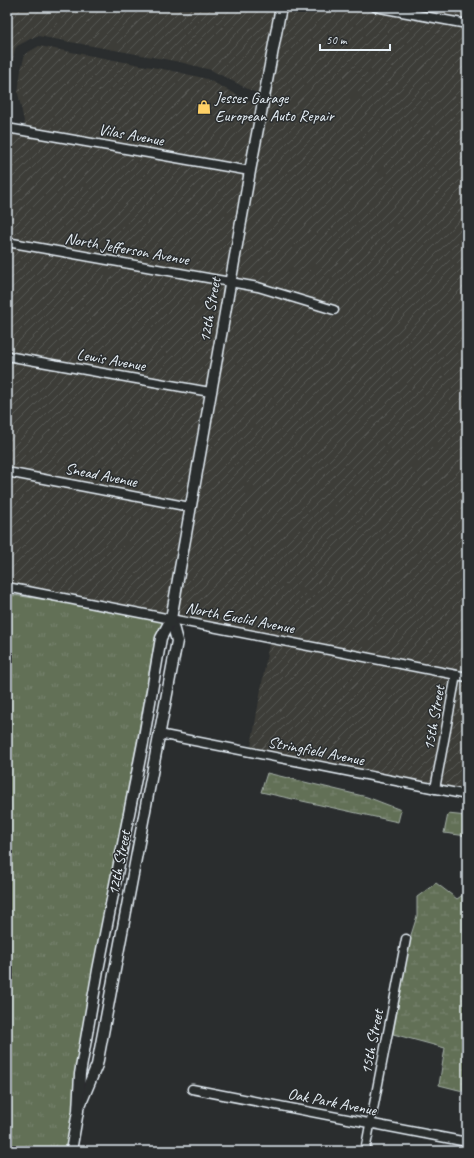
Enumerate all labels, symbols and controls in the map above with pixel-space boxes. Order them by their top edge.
scale bar [320,26,390,52]
text: 50 m [326,32,348,48]
place label: Jesses Garage European Auto Repair [214,88,335,126]
shop icon: Jesses Garage European Auto Repair [196,99,212,115]
street label: Vilas Avenue [97,119,167,151]
street label: North Jefferson Avenue [63,228,192,270]
street label: 12th Street [194,274,226,344]
street label: Lewis Avenue [75,344,149,376]
street label: Snead Avenue [63,458,141,492]
street label: North Euclid Avenue [184,598,298,639]
street label: 15th Street [418,682,450,752]
street label: Stringfield Avenue [266,732,367,770]
street label: 12th Street [103,827,135,897]
street label: 15th Street [356,1006,388,1076]
street label: Oak Park Avenue [286,1084,380,1121]

